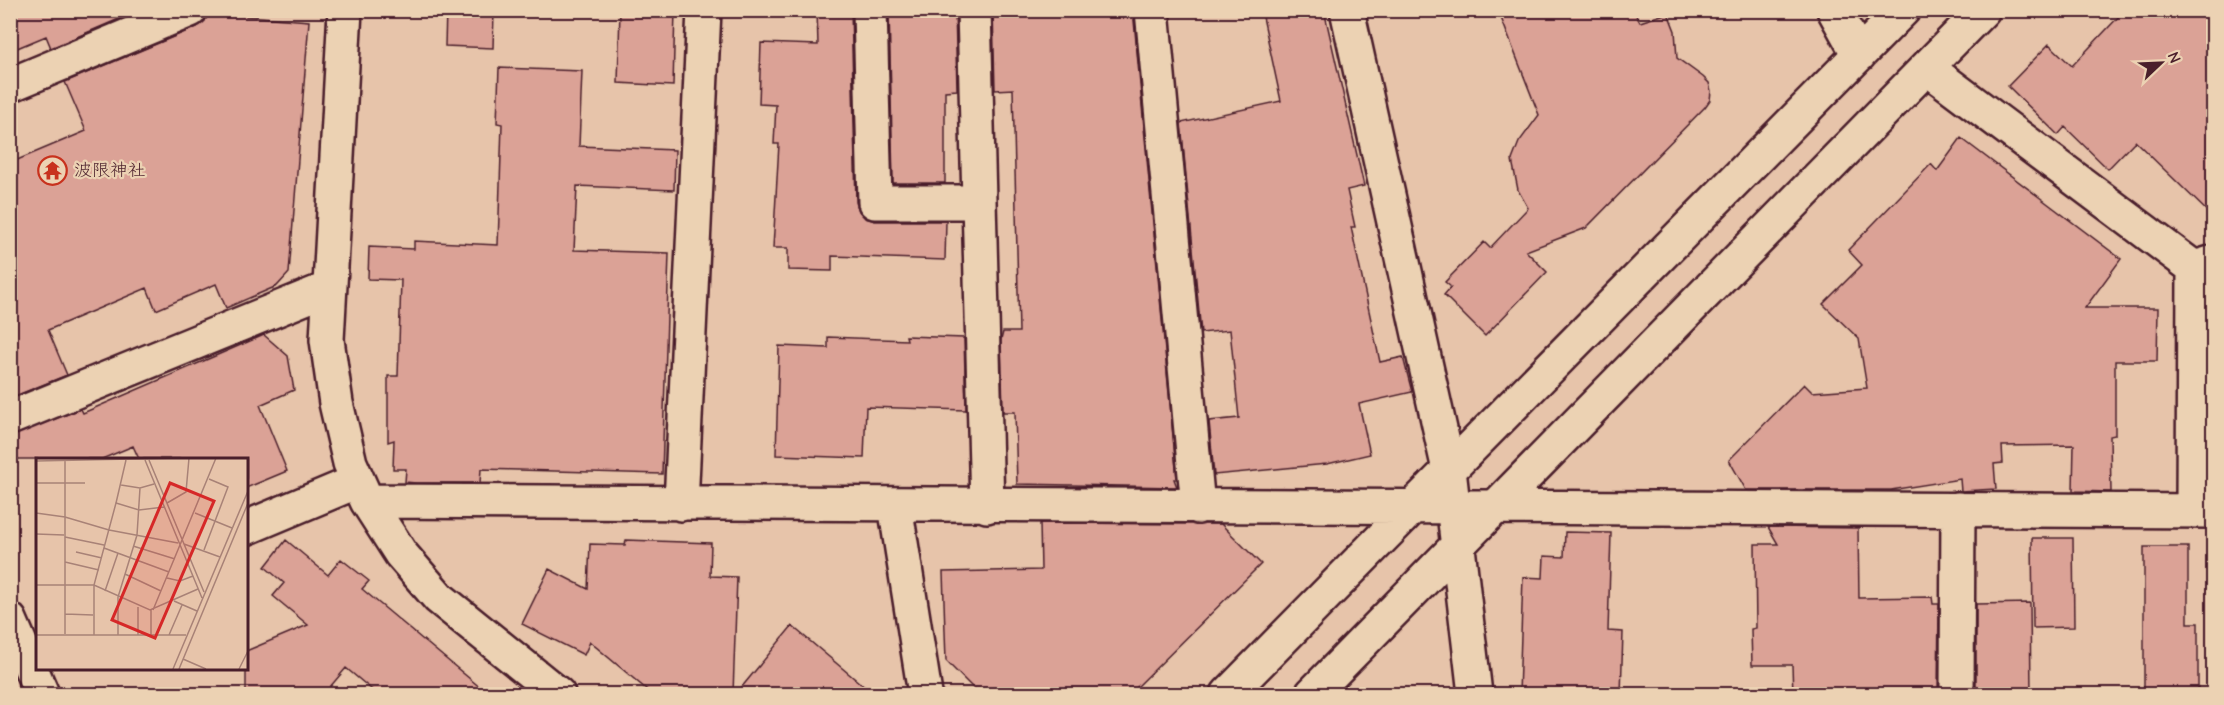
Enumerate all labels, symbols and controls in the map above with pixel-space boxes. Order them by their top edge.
north arrow [2131,33,2191,93]
text: N [2164,49,2184,66]
temple icon: 波限神社 [37,154,69,186]
place label: 波限神社 [74,160,146,181]
inset map [36,458,248,669]

